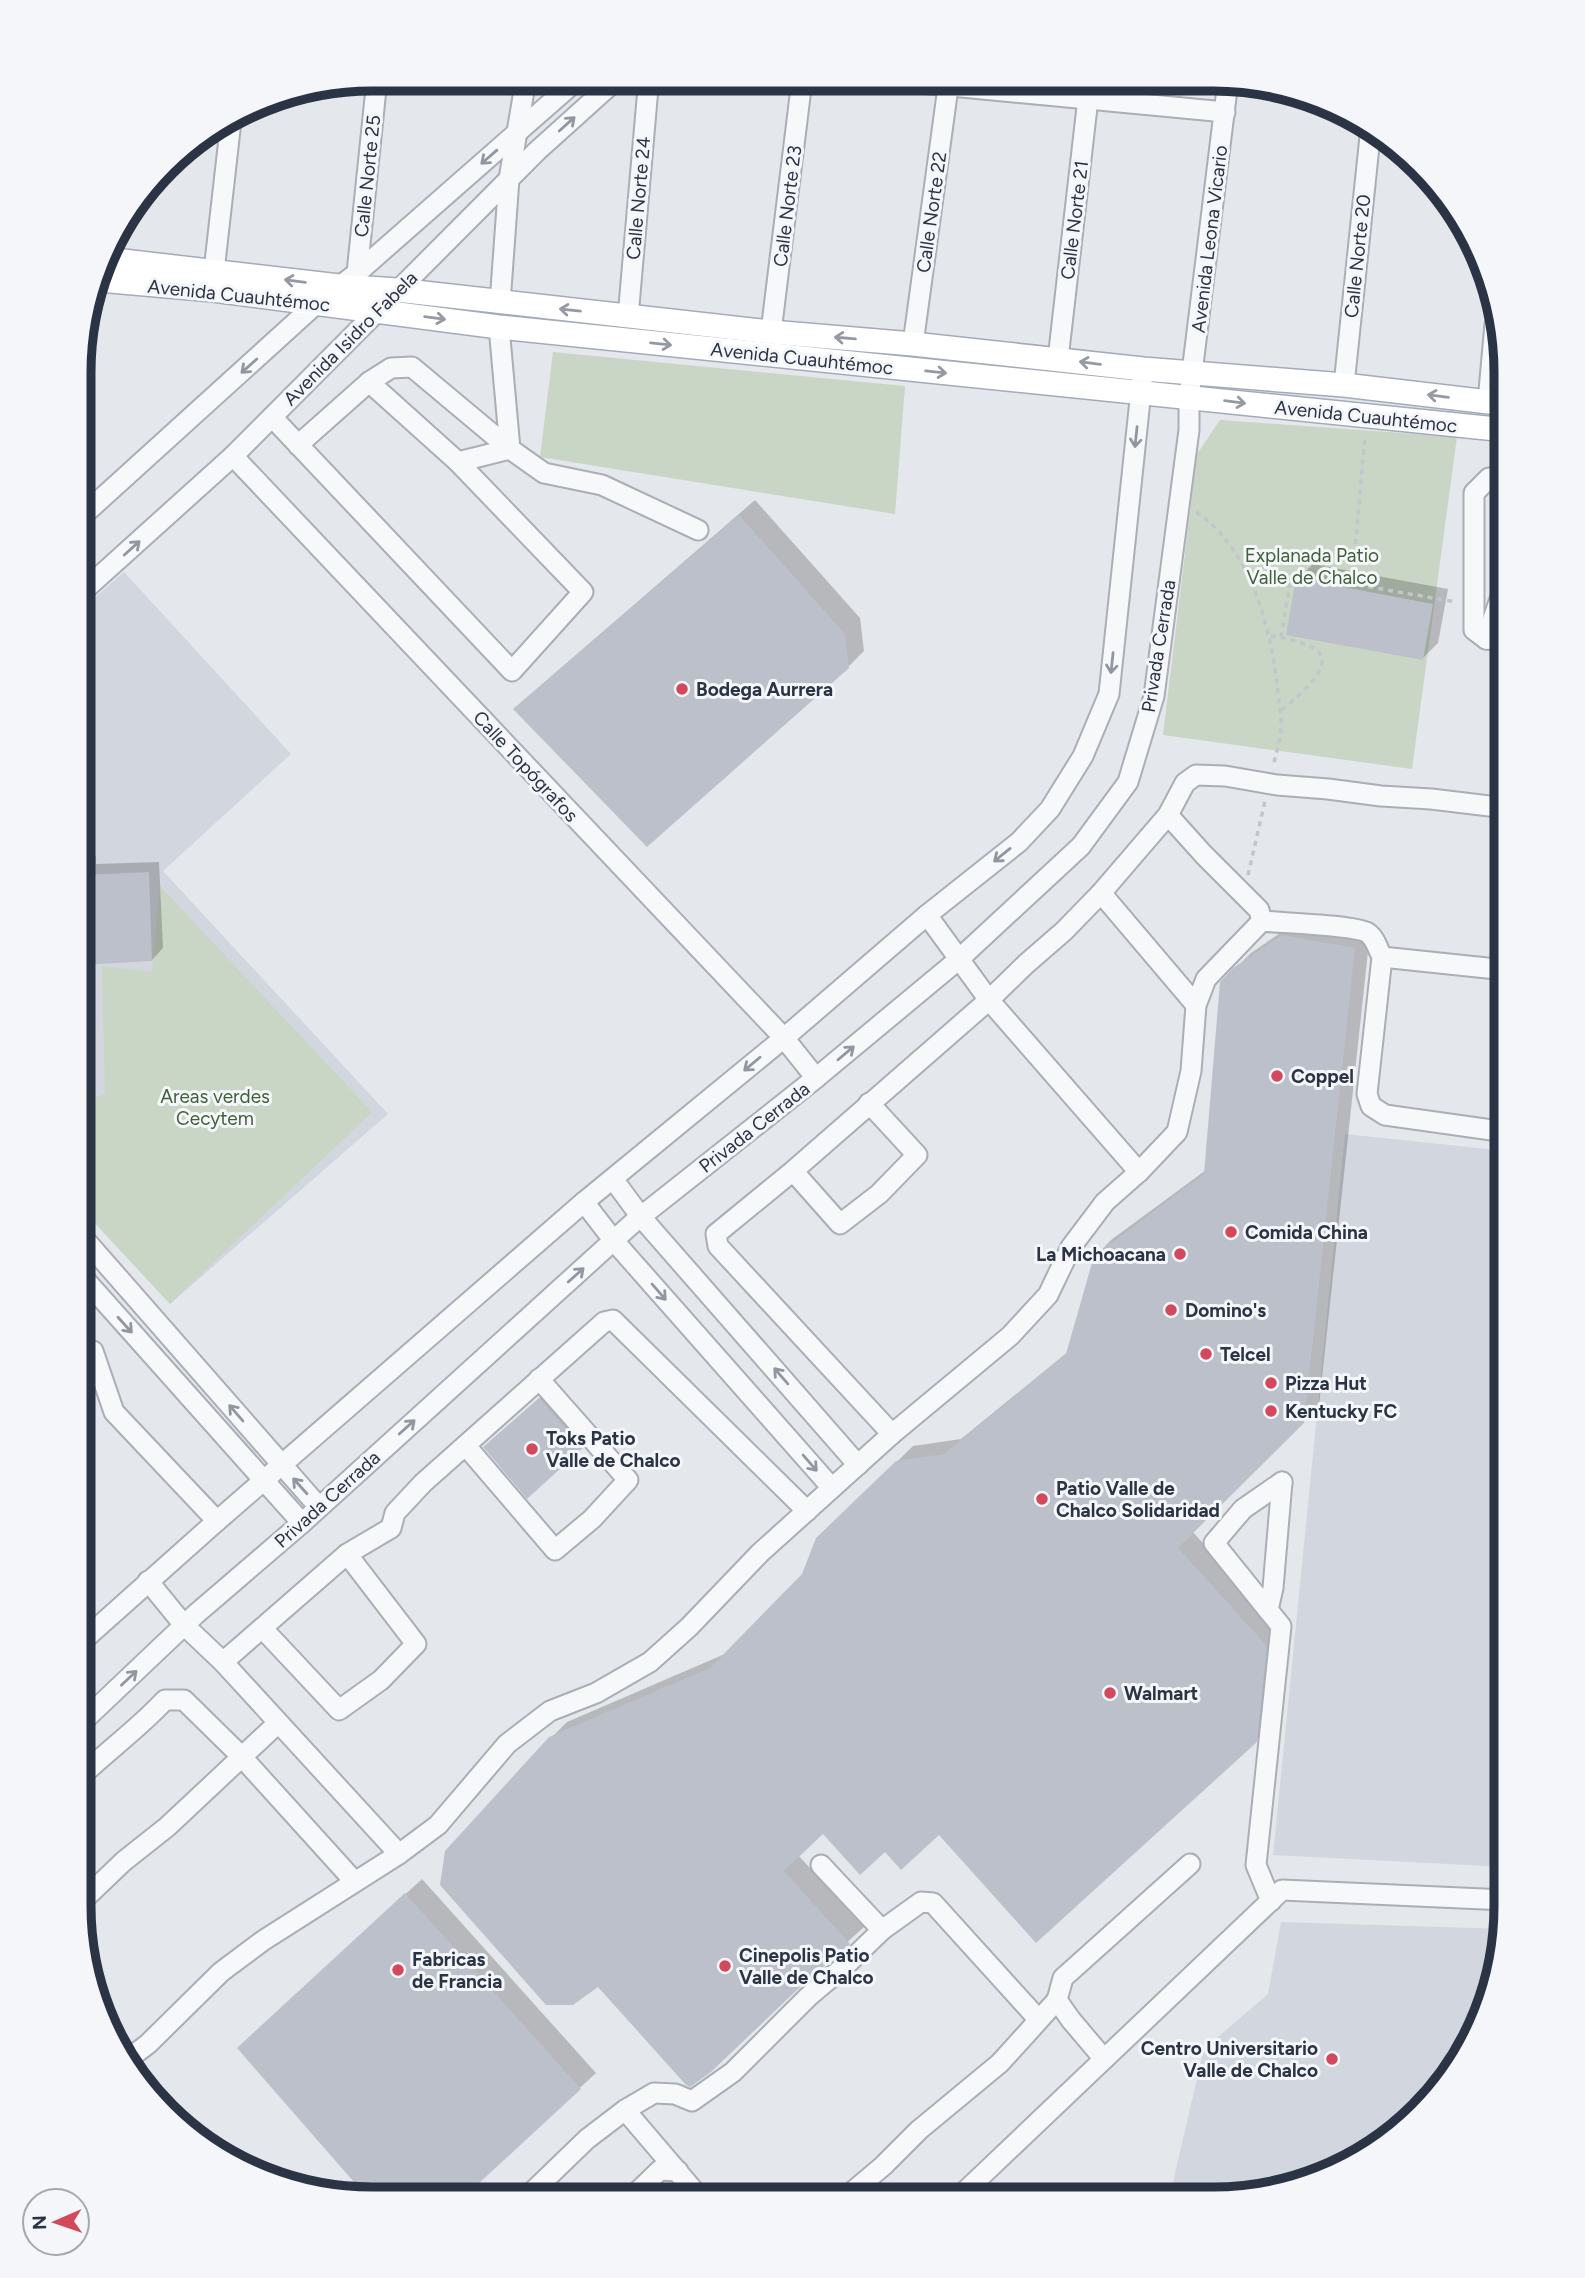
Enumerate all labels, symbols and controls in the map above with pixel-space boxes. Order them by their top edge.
street label: Calle Norte 25 [350,114,385,238]
one-way arrow [558,116,575,133]
street label: Calle Norte 24 [622,135,655,261]
street label: Calle Norte 23 [769,144,806,268]
street label: Avenida Leona Vicario [1187,144,1232,334]
one-way arrow [481,148,499,164]
street label: Calle Norte 22 [912,150,951,274]
street label: Calle Norte 21 [1056,159,1093,281]
street label: Calle Norte 20 [1340,193,1375,319]
street label: Avenida Isidro Fabela [279,267,422,410]
street label: Avenida Cuauhtémoc [147,274,331,317]
one-way arrow [285,274,307,287]
one-way arrow [559,304,582,317]
one-way arrow [423,312,446,325]
one-way arrow [835,331,857,344]
street label: Avenida Cuauhtémoc [710,337,894,380]
one-way arrow [649,338,672,351]
one-way arrow [1079,356,1102,369]
one-way arrow [241,357,258,374]
one-way arrow [924,365,947,378]
one-way arrow [1428,389,1450,402]
street label: Avenida Cuauhtémoc [1274,395,1458,438]
one-way arrow [1223,396,1246,409]
one-way arrow [1130,425,1143,448]
one-way arrow [122,540,140,556]
park label: Explanada Patio Valle de Chalco [1245,544,1379,589]
street label: Privada Cerrada [1137,578,1180,714]
one-way arrow [1105,651,1118,674]
place label: Bodega Aurrera [696,678,833,701]
marker: Bodega Aurrera [674,681,690,697]
street label: Calle Topógrafos [468,706,583,827]
one-way arrow [993,848,1012,863]
one-way arrow [837,1045,855,1061]
one-way arrow [744,1056,762,1072]
place label: Coppel [1291,1065,1354,1088]
marker: Coppel [1269,1068,1285,1084]
street label: Privada Cerrada [694,1077,814,1178]
park label: Areas verdes Cecytem [160,1085,270,1130]
place label: Comida China [1245,1221,1368,1244]
marker: Comida China [1223,1224,1239,1240]
place label: La Michoacana [1036,1243,1166,1266]
marker: La Michoacana [1172,1246,1188,1262]
one-way arrow [567,1267,585,1283]
one-way arrow [651,1283,668,1300]
place label: Domino's [1185,1299,1266,1322]
marker: Domino's [1163,1302,1179,1318]
one-way arrow [117,1316,134,1333]
place label: Telcel [1220,1343,1271,1366]
marker: Telcel [1198,1346,1214,1362]
one-way arrow [773,1368,789,1386]
place label: Pizza Hut [1285,1372,1367,1395]
marker: Pizza Hut [1263,1375,1279,1391]
place label: Kentucky FC [1285,1400,1397,1423]
marker: Kentucky FC [1263,1403,1279,1419]
one-way arrow [228,1405,244,1423]
one-way arrow [398,1419,415,1436]
place label: Toks Patio Valle de Chalco [546,1427,681,1472]
marker: Toks Patio Valle de Chalco [524,1441,540,1457]
street label: Privada Cerrada [270,1446,385,1553]
one-way arrow [802,1453,818,1471]
place label: Patio Valle de Chalco Solidaridad [1056,1477,1220,1522]
one-way arrow [291,1478,308,1495]
marker: Patio Valle de Chalco Solidaridad [1034,1491,1050,1507]
one-way arrow [120,1669,137,1686]
place label: Walmart [1124,1682,1199,1705]
marker: Walmart [1102,1685,1118,1701]
place label: Cinepolis Patio Valle de Chalco [739,1944,874,1989]
place label: Fabricas de Francia [412,1948,502,1993]
marker: Cinepolis Patio Valle de Chalco [717,1958,733,1974]
marker: Fabricas de Francia [390,1962,406,1978]
place label: Centro Universitario Valle de Chalco [1141,2037,1318,2082]
marker: Centro Universitario Valle de Chalco [1324,2051,1340,2067]
north arrow [21,2187,91,2257]
text: N [28,2215,51,2230]

